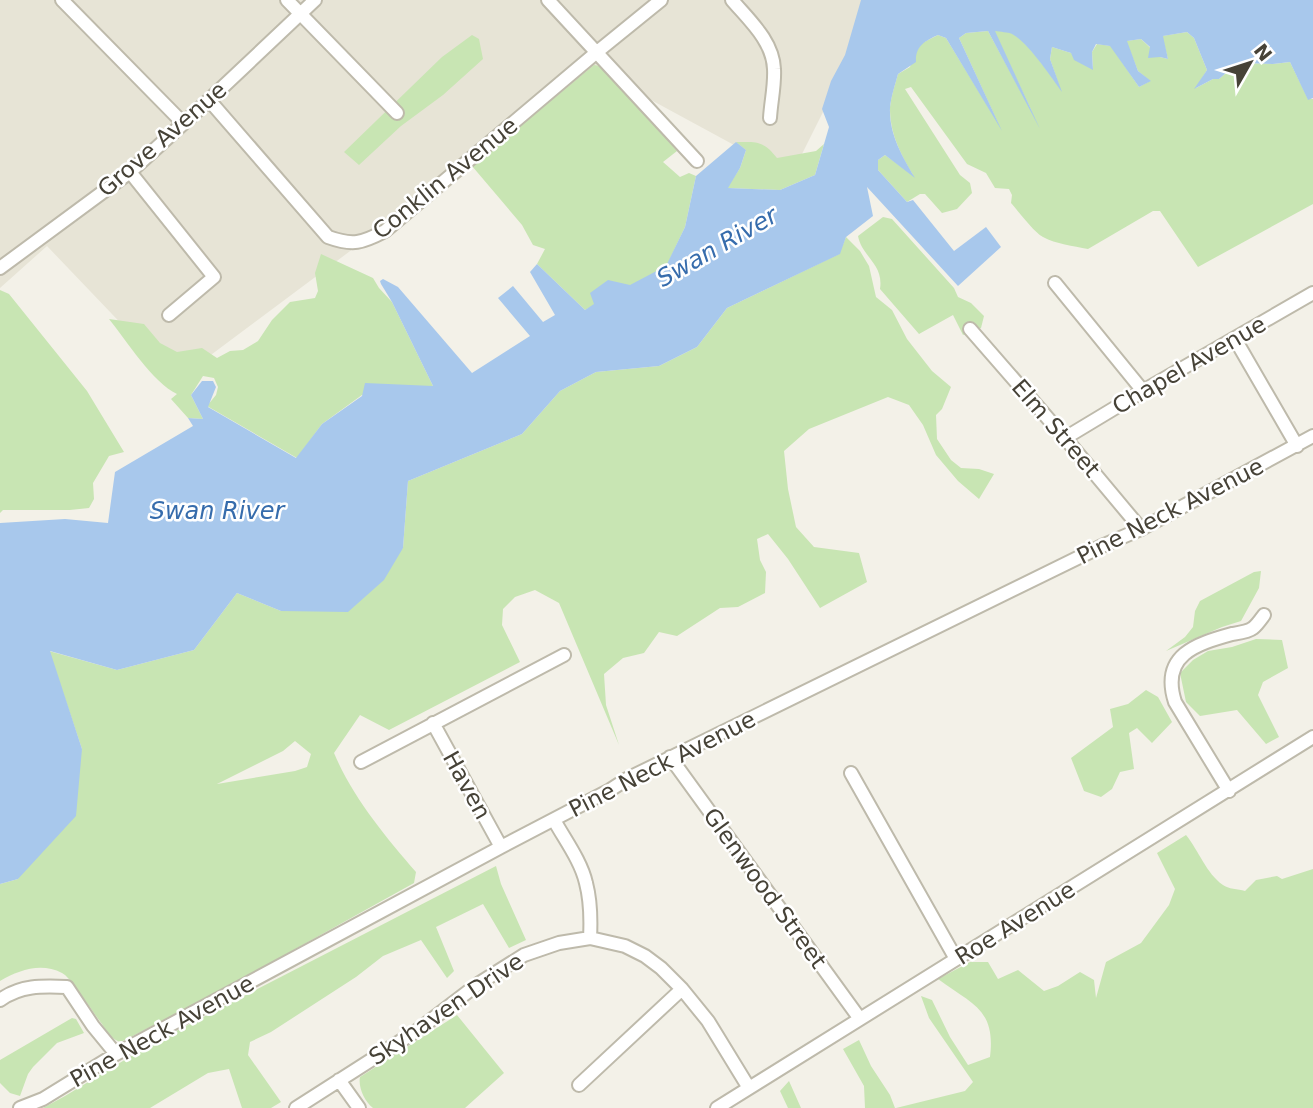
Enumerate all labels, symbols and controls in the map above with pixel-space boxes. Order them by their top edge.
north arrow [1215,28,1285,98]
text: N [1250,39,1277,65]
street label: Grove Avenue [93,76,231,202]
street label: Conklin Avenue [368,112,522,244]
water label: Swan River [652,200,784,293]
street label: Chapel Avenue [1108,311,1270,419]
street label: Elm Street [1007,374,1105,482]
street label: Pine Neck Avenue [1072,453,1268,569]
water label: Swan River [150,497,286,525]
street label: Pine Neck Avenue [564,706,760,822]
street label: Haven [438,746,496,824]
street label: Glenwood Street [698,803,832,973]
street label: Roe Avenue [950,876,1080,970]
street label: Skyhaven Drive [364,948,528,1070]
street label: Pine Neck Avenue [66,970,258,1092]

